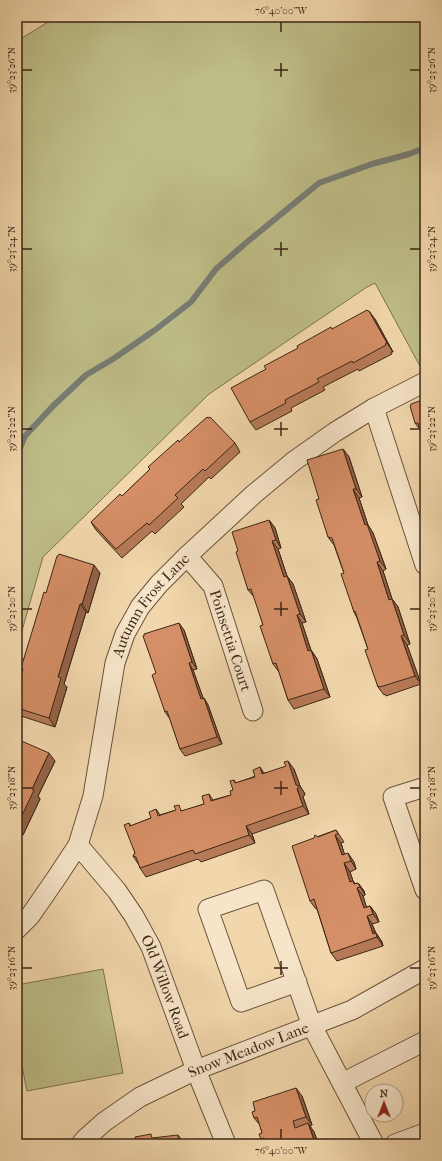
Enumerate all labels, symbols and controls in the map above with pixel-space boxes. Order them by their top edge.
text: 76°40'00"W [255,5,308,17]
text: 39°23'26"N [6,46,18,93]
text: 39°23'26"N [426,46,438,93]
text: 39°23'24"N [6,225,18,272]
text: 39°23'24"N [426,225,438,272]
text: 39°23'22"N [6,406,18,452]
text: 39°23'22"N [426,406,438,452]
street label: Autumn Frost Lane [108,549,194,661]
text: 39°23'20"N [6,585,18,632]
text: 39°23'20"N [426,585,438,632]
street label: Poinsettia Court [206,588,255,694]
text: 39°23'18"N [6,765,18,810]
text: 39°23'18"N [426,765,438,810]
street label: Old Willow Road [137,931,193,1042]
text: 39°23'16"N [6,945,18,990]
text: 39°23'16"N [426,945,438,990]
street label: Snow Meadow Lane [185,1018,312,1082]
north arrow [364,1083,404,1123]
text: N [380,1087,389,1100]
text: 76°40'00"W [255,1145,308,1157]

